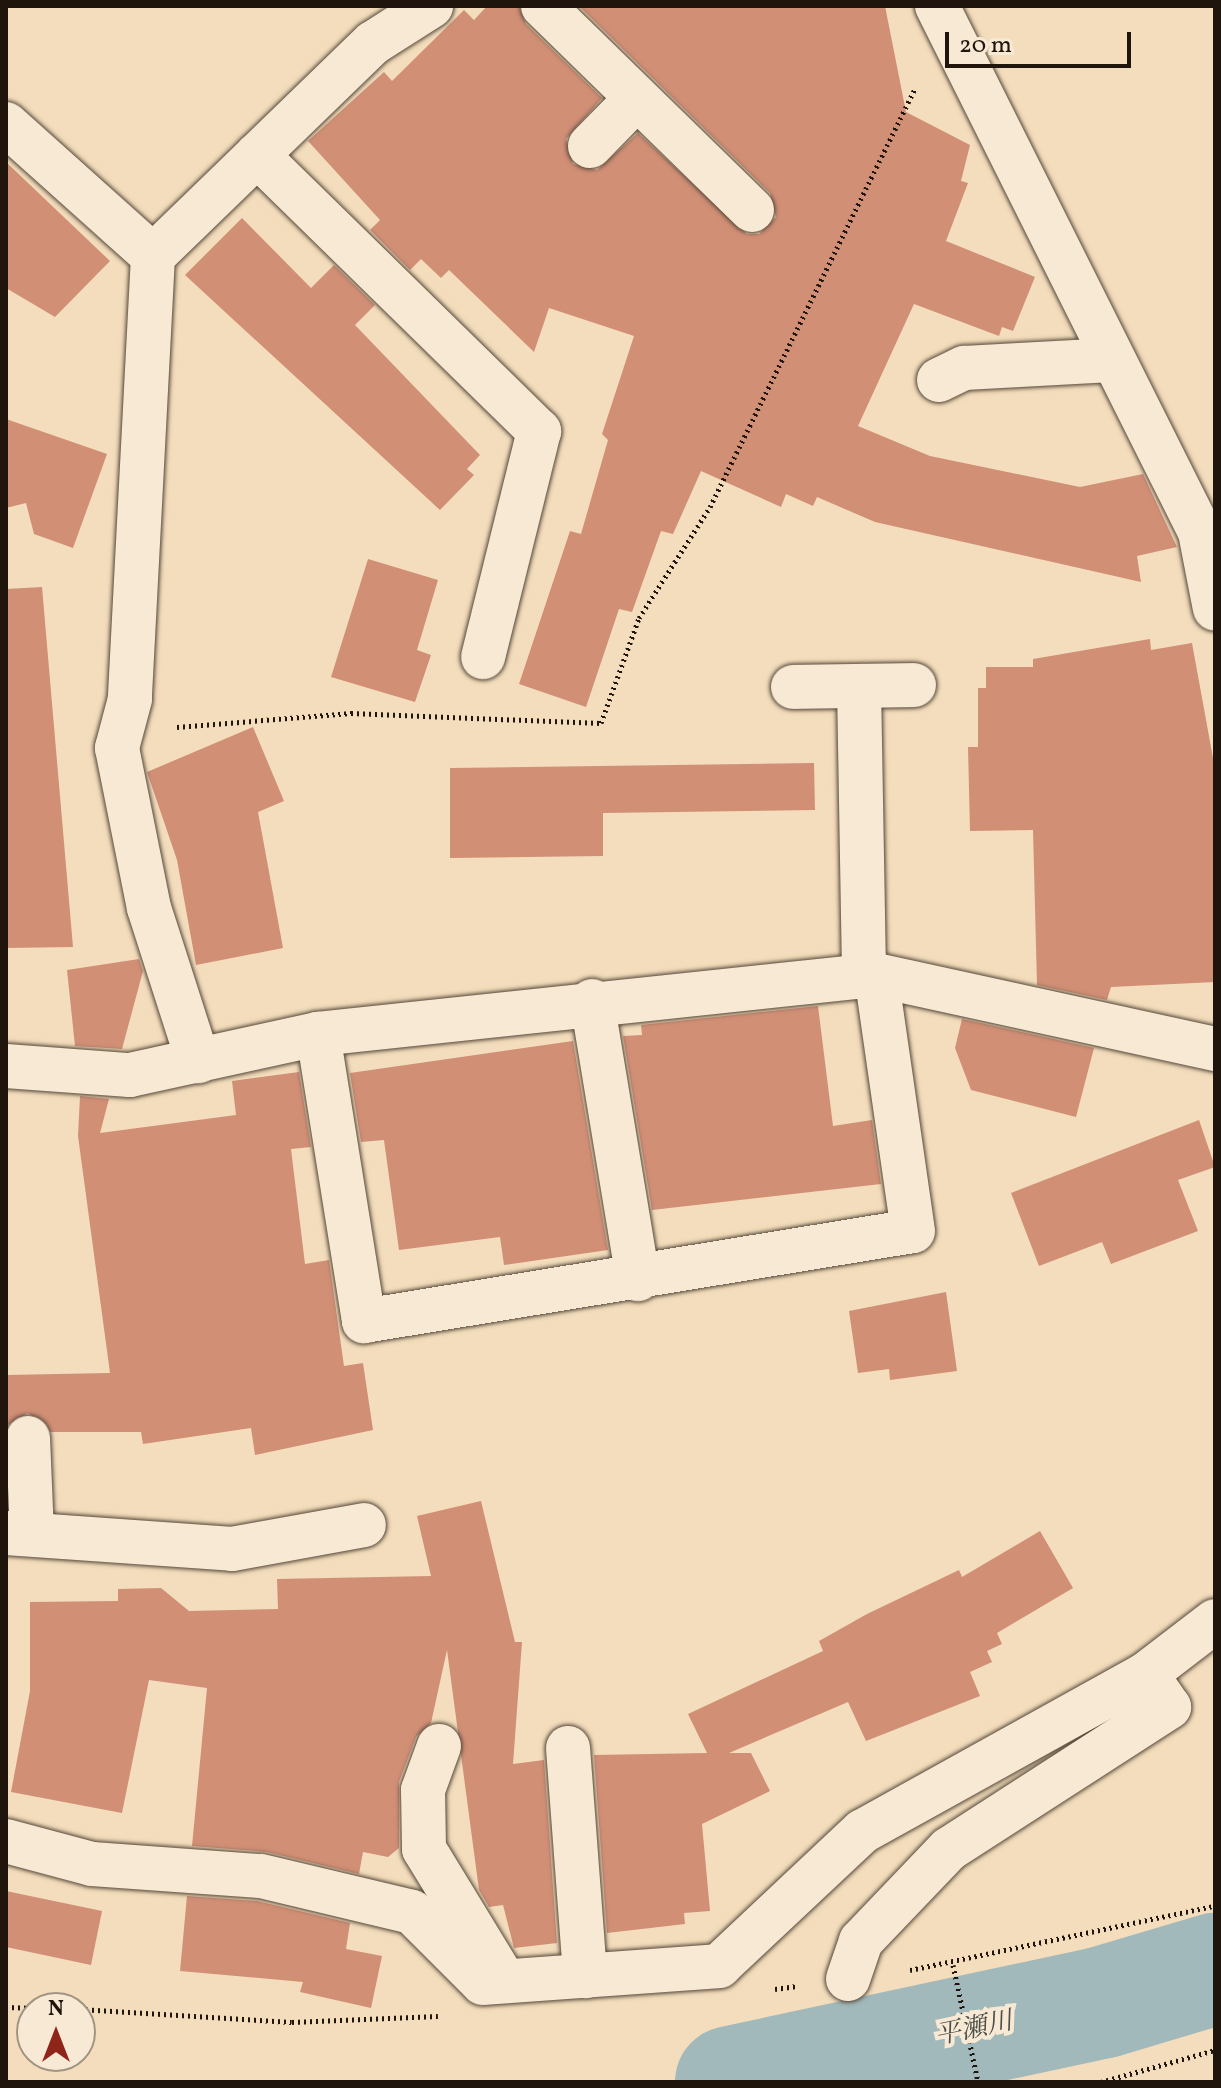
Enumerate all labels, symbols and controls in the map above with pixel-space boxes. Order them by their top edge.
scale bar [949,16,1135,66]
text: 20 m [959,29,1012,63]
north arrow [16,1992,96,2072]
text: N [48,1994,64,2025]
water label: 平瀬川 [933,2007,1015,2053]

